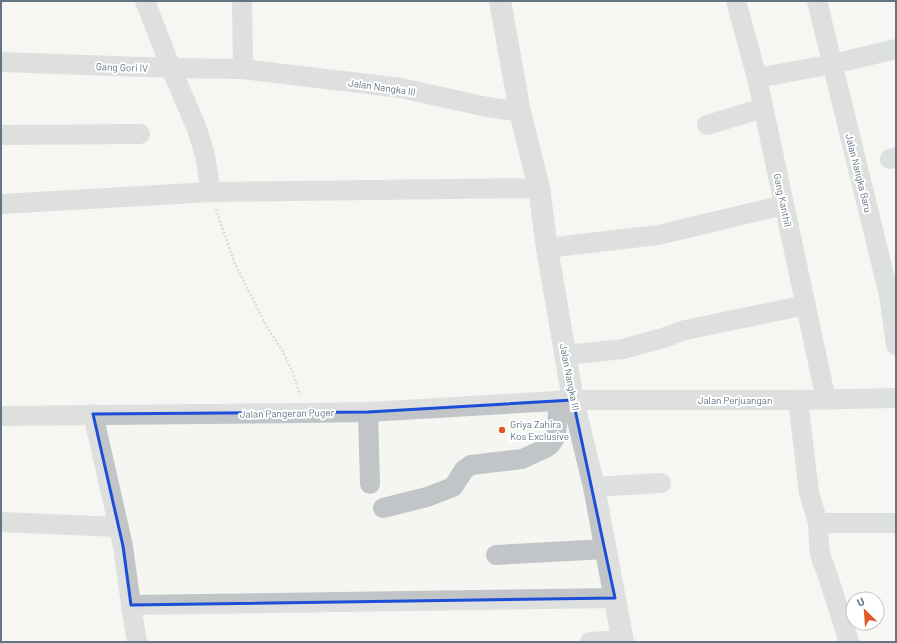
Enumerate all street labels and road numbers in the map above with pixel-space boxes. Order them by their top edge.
street label: Gang Gori IV [96,60,148,74]
street label: Jalan Nangka III [347,76,417,98]
street label: Jalan Nangka Baru [843,132,875,214]
street label: Gang Kanthil [771,172,795,228]
street label: Jalan Nangka III [558,342,582,412]
street label: Jalan Perjuangan [698,394,772,406]
street label: Jalan Pangeran Puger [240,406,335,420]

